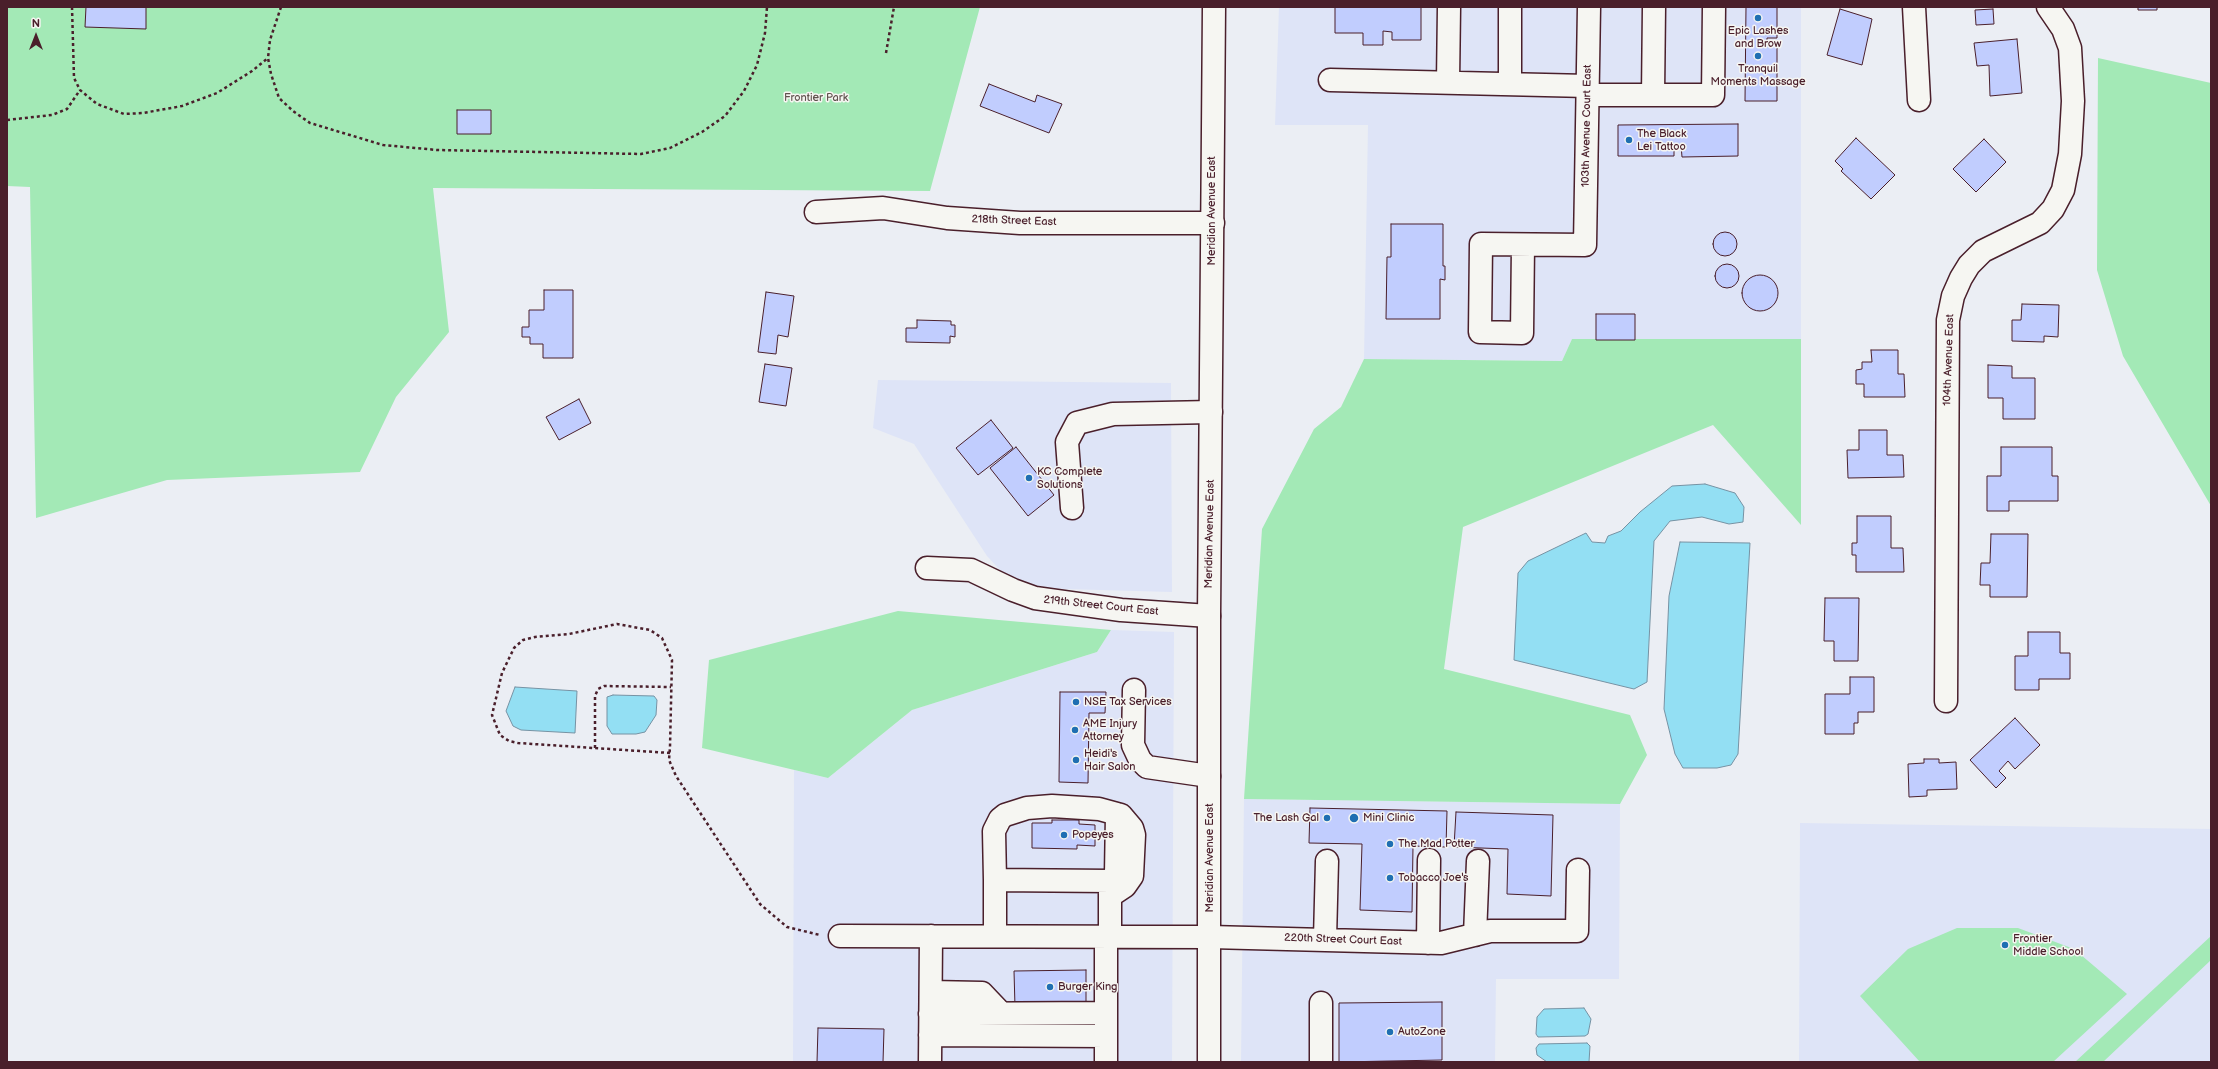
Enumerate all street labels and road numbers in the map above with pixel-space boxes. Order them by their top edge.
street label: 103th Avenue Court East [1579,65,1595,187]
street label: Meridian Avenue East [1205,156,1219,266]
street label: 218th Street East [971,213,1057,229]
street label: 104th Avenue East [1941,314,1957,406]
street label: Meridian Avenue East [1202,479,1218,589]
street label: 219th Street Court East [1043,593,1159,619]
street label: Meridian Avenue East [1203,803,1217,913]
street label: 220th Street Court East [1284,931,1402,949]

